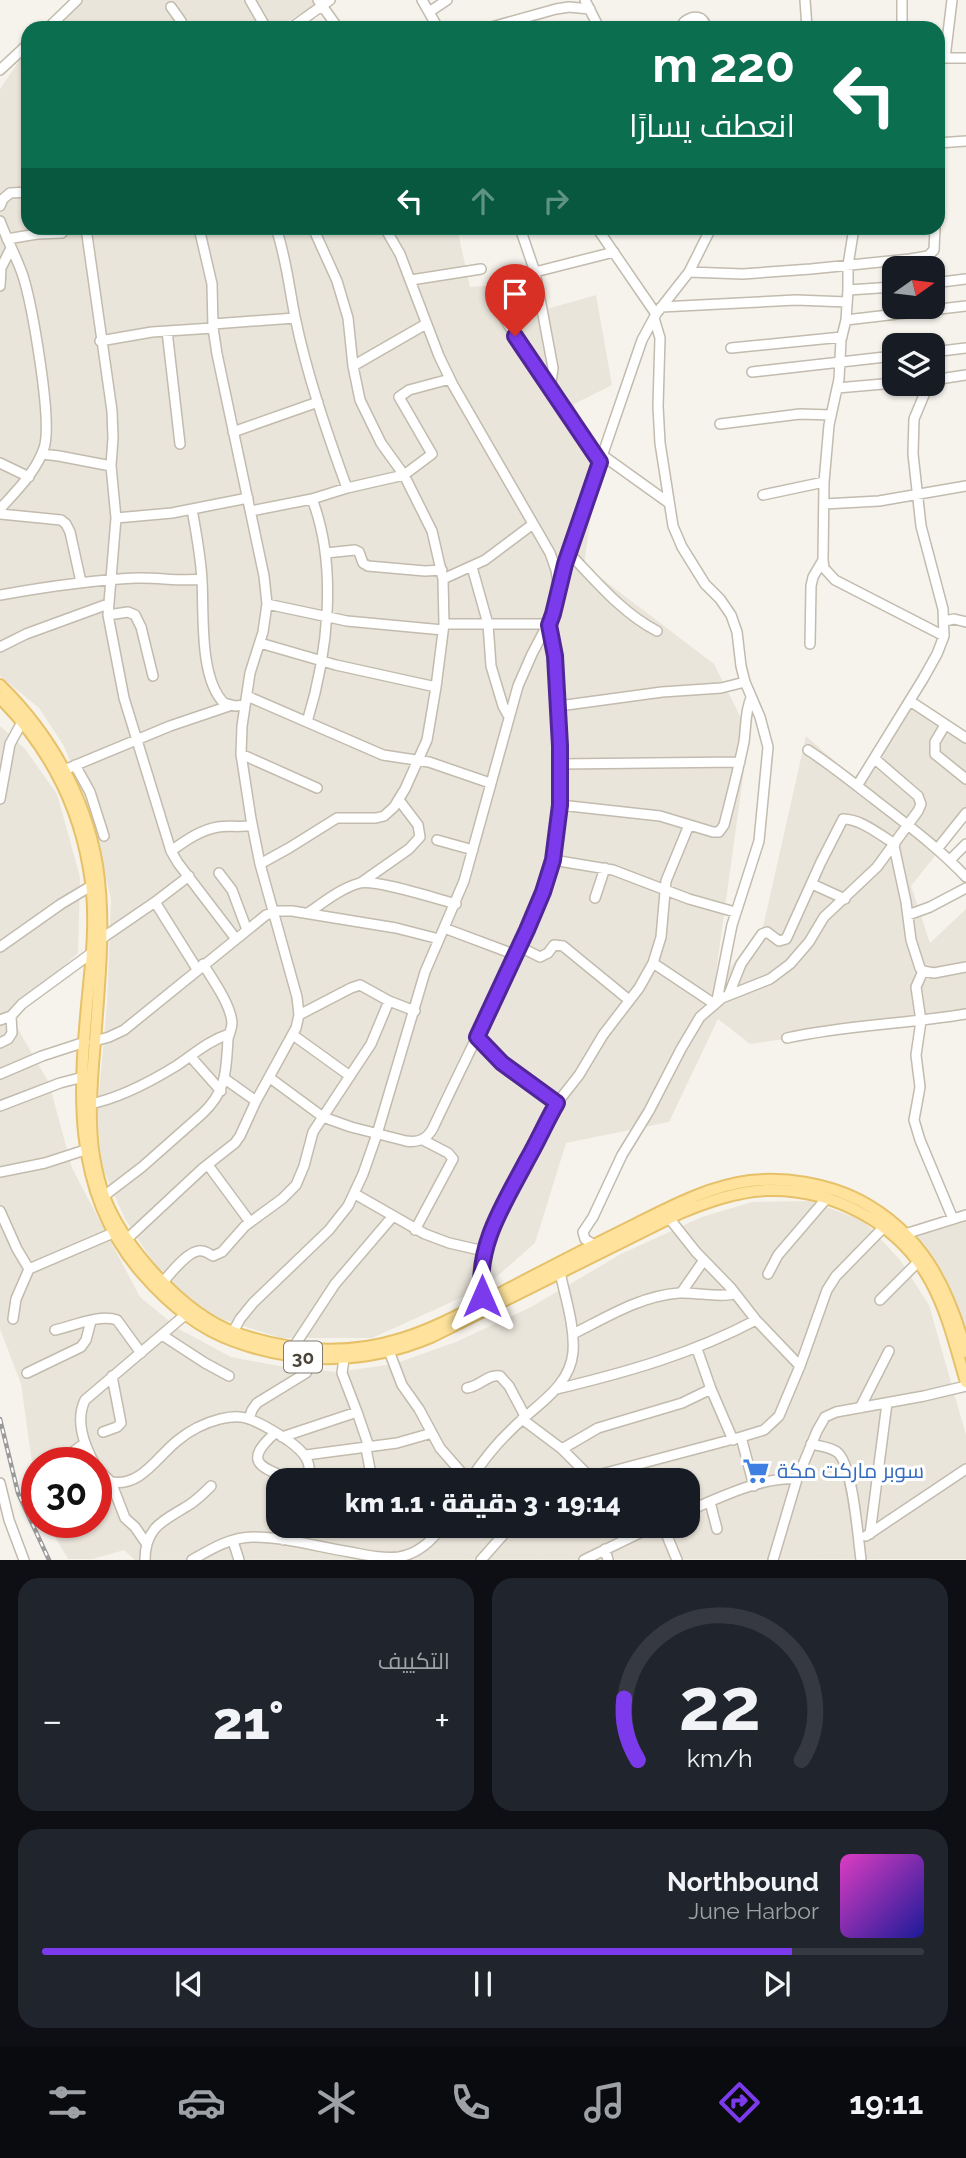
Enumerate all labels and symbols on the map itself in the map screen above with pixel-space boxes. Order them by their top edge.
north arrow [882,256,945,318]
pin [485,264,545,336]
position arrow [445,1259,519,1333]
road number: 30 [284,1342,322,1372]
speed limit sign: 30 [21,1447,112,1538]
supermarket icon: سوبر ماركت مكة [741,1456,771,1486]
place label: سوبر ماركت مكة [777,1458,924,1483]

